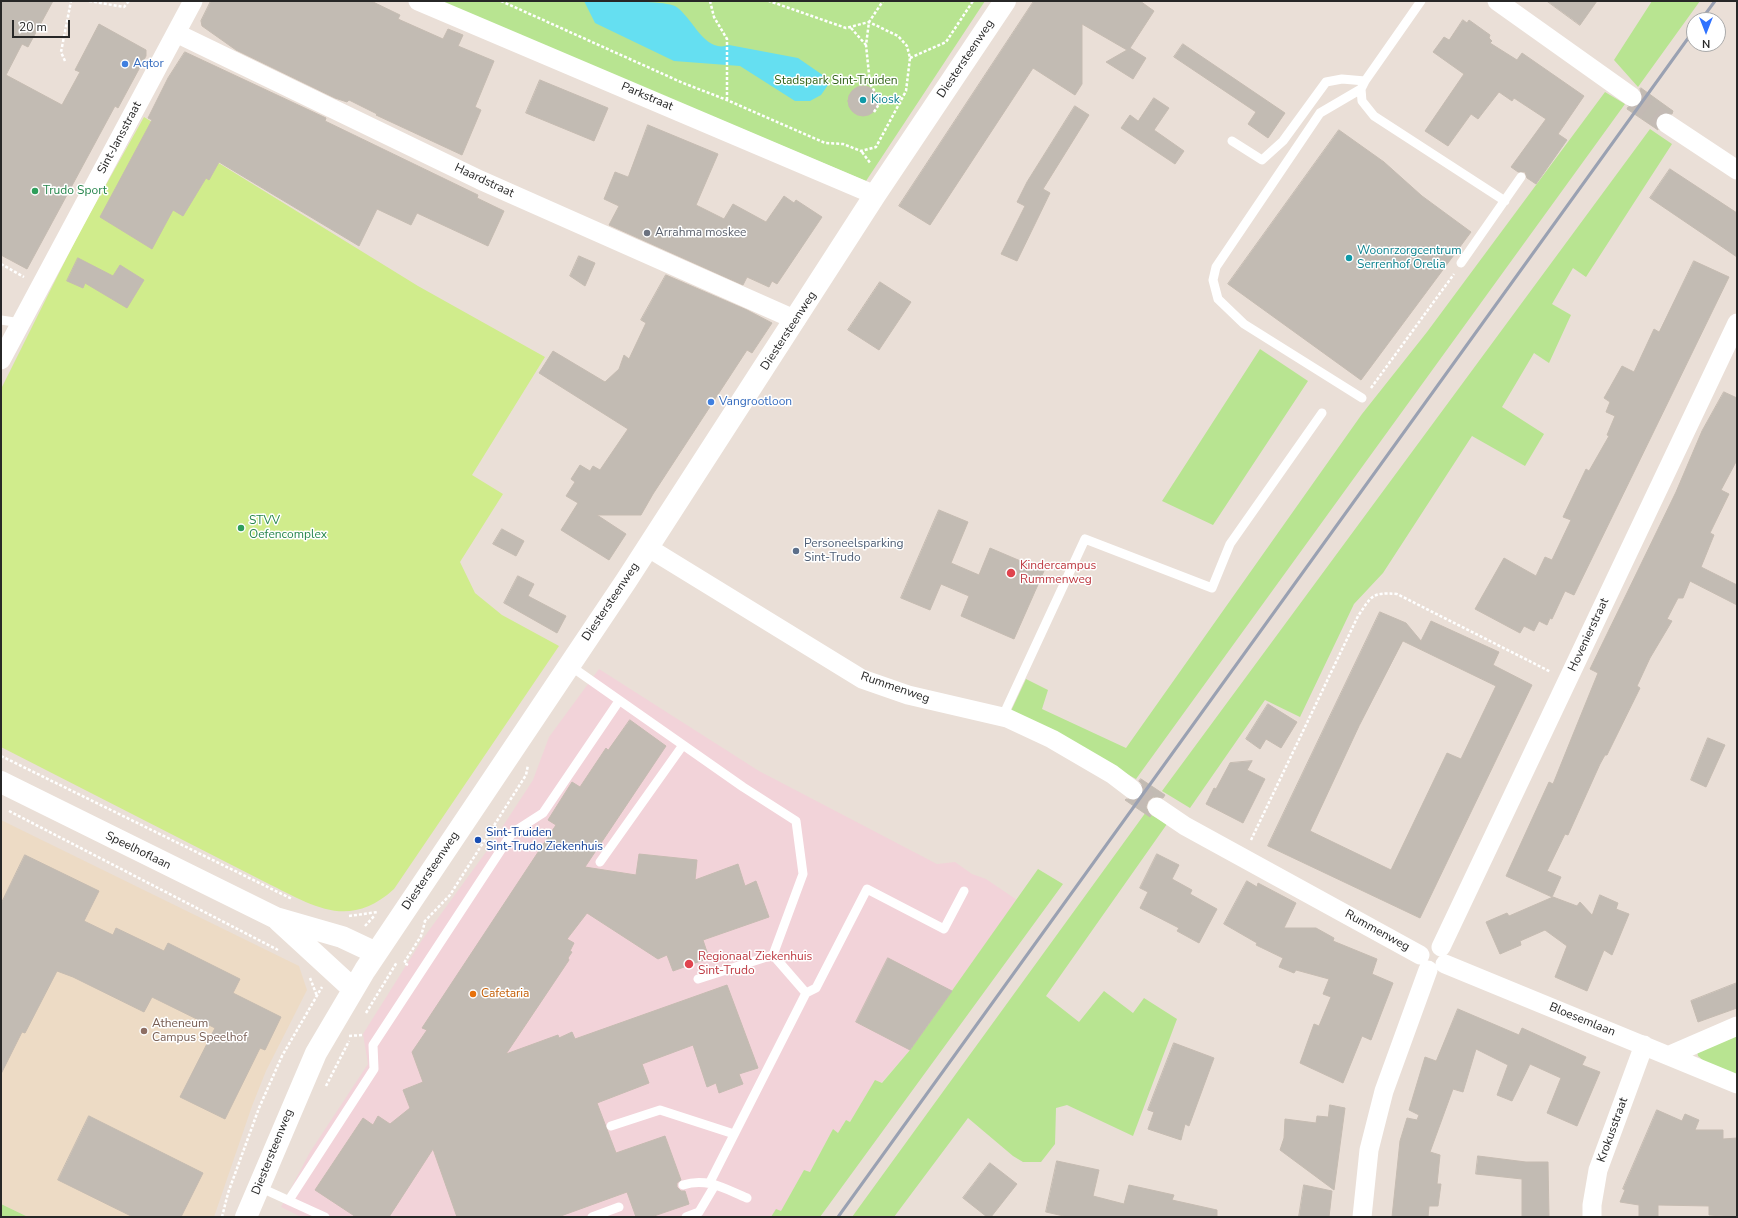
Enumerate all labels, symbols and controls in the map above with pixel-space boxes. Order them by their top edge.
scale bar [14,12,72,38]
north arrow [1686,12,1726,52]
street label: Diestersteenweg [934,17,998,101]
text: 20 m [19,19,47,35]
text: N [1702,36,1710,51]
place label: Aqtor [133,57,164,71]
marker: Aqtor [120,59,130,69]
park label: Stadspark Sint-Truiden [774,74,898,88]
street label: Parkstraat [619,80,675,114]
place label: Kiosk [871,93,900,107]
marker: Kiosk [858,95,868,105]
street label: Sint-Jansstraat [95,99,145,177]
street label: Haardstraat [452,161,516,201]
place label: Trudo Sport [43,184,107,198]
marker: Trudo Sport [30,186,40,196]
place label: Arrahma moskee [655,226,747,240]
marker: Arrahma moskee [642,228,652,238]
place label: Woonrzorgcentrum Serrenhof Orelia [1357,244,1461,272]
marker: Woonrzorgcentrum Serrenhof Orelia [1344,253,1354,263]
street label: Diestersteenweg [758,289,820,373]
place label: Vangrootloon [719,395,792,409]
marker: Vangrootloon [706,397,716,407]
place label: STVV Oefencomplex [249,514,327,542]
marker: STVV Oefencomplex [236,523,246,533]
place label: Personeelsparking Sint-Trudo [804,537,904,565]
marker: Personeelsparking Sint-Trudo [791,546,801,556]
place label: Kindercampus Rummenweg [1020,559,1096,587]
street label: Diestersteenweg [579,560,643,644]
marker: Kindercampus Rummenweg [1005,567,1017,579]
street label: Hovenierstraat [1566,596,1612,674]
street label: Rummenweg [859,669,931,707]
place label: Sint-Truiden Sint-Trudo Ziekenhuis [486,826,603,854]
street label: Speelhoflaan [103,829,173,873]
street label: Diestersteenweg [399,829,463,913]
marker: Sint-Truiden Sint-Trudo Ziekenhuis [473,835,483,845]
street label: Rummenweg [1342,907,1412,955]
place label: Regionaal Ziekenhuis Sint-Trudo [698,950,812,978]
marker: Regionaal Ziekenhuis Sint-Trudo [683,958,695,970]
place label: Cafetaria [481,987,529,1001]
marker: Cafetaria [468,989,478,999]
street label: Bloesemlaan [1547,1000,1617,1040]
place label: Atheneum Campus Speelhof [152,1017,247,1045]
marker: Atheneum Campus Speelhof [139,1026,149,1036]
street label: Krokusstraat [1595,1096,1631,1164]
street label: Diestersteenweg [249,1107,297,1197]

